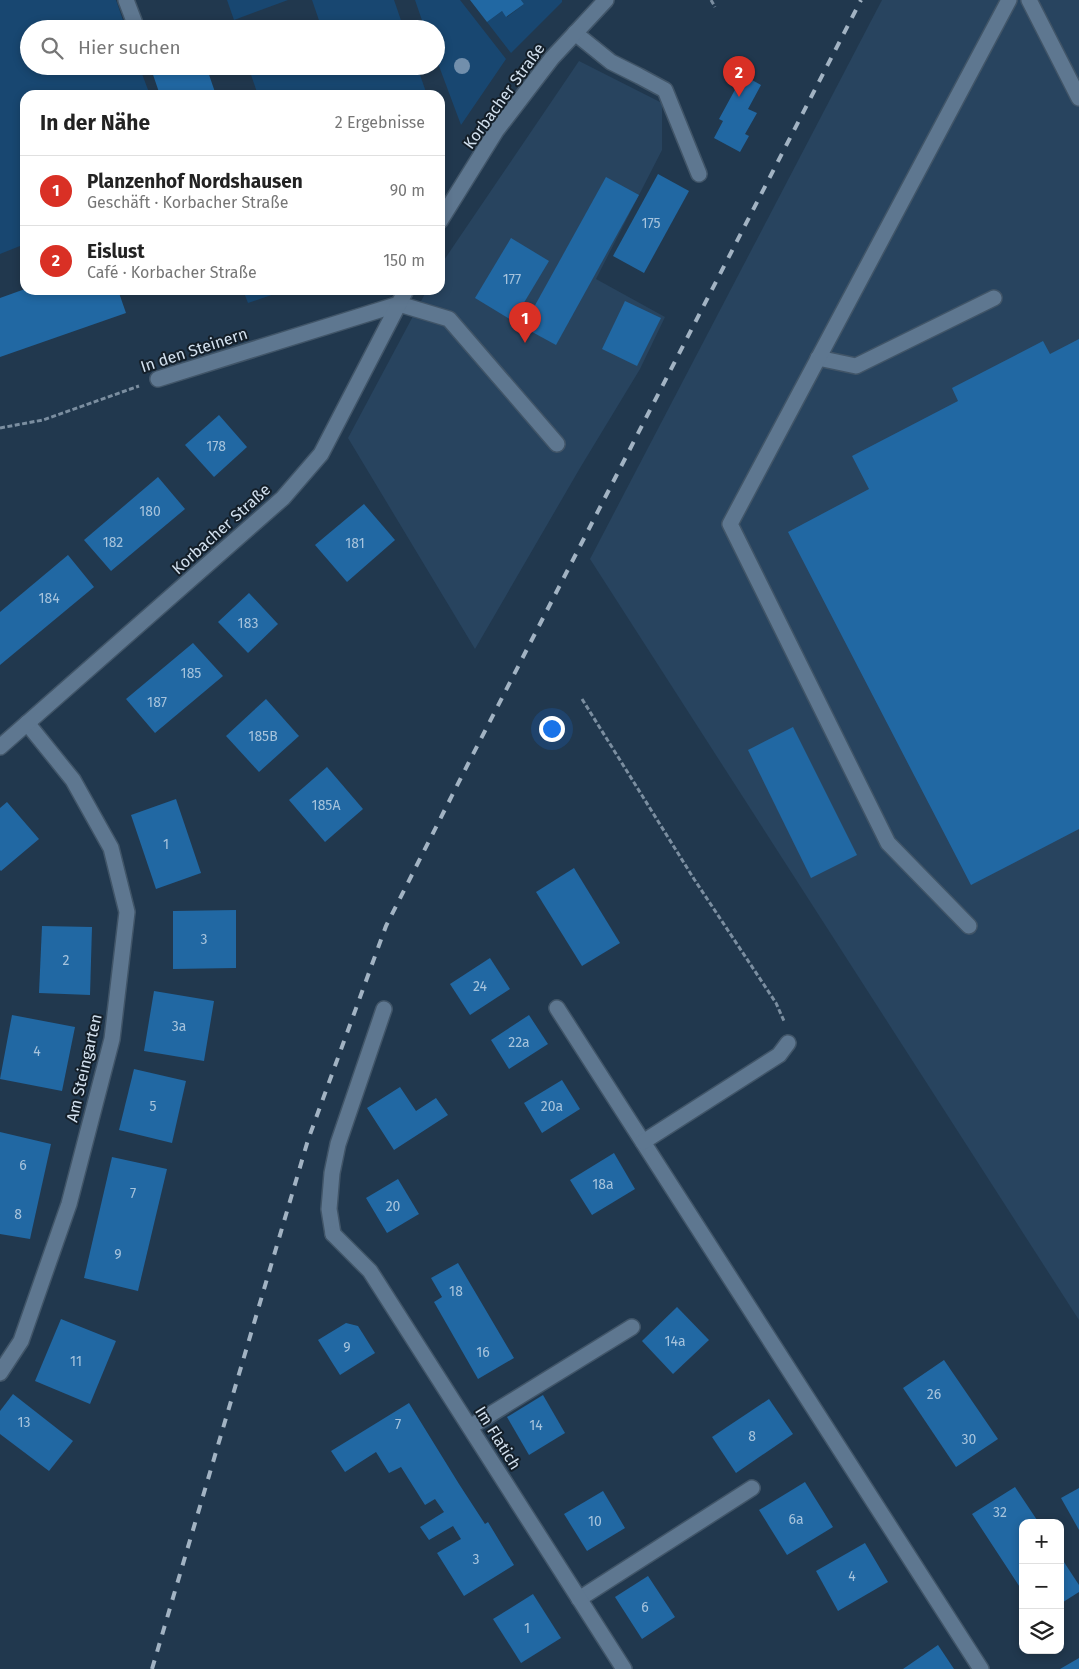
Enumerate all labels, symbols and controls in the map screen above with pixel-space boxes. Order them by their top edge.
search box [20,20,445,75]
icon: search [38,34,66,62]
text: Hier suchen [78,36,181,59]
street label: Korbacher Straße [459,39,549,153]
pin: 2 [723,56,755,97]
text: In der Nähe [40,110,150,136]
text: 2 Ergebnisse [335,113,425,132]
text: Planzenhof Nordshausen [87,170,303,193]
text: 1 [52,181,60,200]
text: 90 m [390,181,425,200]
text: Geschäft · Korbacher Straße [87,193,288,212]
house number: 175 [641,215,661,232]
text: Eislust [87,240,145,263]
text: 2 [52,251,60,270]
text: 150 m [383,251,425,270]
text: Café · Korbacher Straße [87,263,257,282]
house number: 177 [503,271,521,288]
pin: 1 [509,302,541,343]
street label: In den Steinern [138,324,250,376]
house number: 178 [206,438,226,455]
street label: Korbacher Straße [168,480,274,578]
house number: 180 [139,503,161,520]
house number: 182 [103,534,123,551]
house number: 181 [345,535,365,552]
house number: 184 [38,590,60,607]
house number: 183 [238,615,258,632]
house number: 185 [181,665,201,682]
house number: 187 [147,694,167,711]
your location [539,716,565,742]
house number: 185B [248,728,278,745]
house number: 185A [312,797,340,814]
house number: 1 [163,836,169,853]
house number: 3 [201,931,208,948]
house number: 2 [63,952,70,969]
house number: 24 [473,978,488,995]
street label: Am Steingarten [62,1012,106,1124]
house number: 3a [172,1018,186,1035]
house number: 22a [508,1034,530,1051]
house number: 4 [33,1043,41,1060]
house number: 5 [149,1098,157,1115]
house number: 20a [541,1098,563,1115]
house number: 6 [19,1157,27,1174]
house number: 18a [592,1176,614,1193]
house number: 7 [130,1185,136,1202]
house number: 20 [386,1198,401,1215]
house number: 8 [14,1206,22,1223]
house number: 9 [114,1246,122,1263]
house number: 18 [449,1283,463,1300]
house number: 14a [664,1333,686,1350]
house number: 9 [343,1339,351,1356]
house number: 16 [476,1344,490,1361]
house number: 11 [70,1353,82,1370]
house number: 26 [927,1386,941,1403]
street label: Im Flatich [471,1403,525,1473]
house number: 13 [17,1414,31,1431]
house number: 7 [395,1416,401,1433]
house number: 14 [529,1417,543,1434]
house number: 8 [748,1428,756,1445]
house number: 30 [962,1431,977,1448]
house number: 32 [993,1504,1007,1521]
house number: 6a [788,1511,804,1528]
house number: 10 [588,1513,602,1530]
map controls [1019,1519,1064,1654]
button: + [1019,1519,1064,1564]
house number: 3 [473,1551,480,1568]
button: − [1019,1564,1064,1609]
house number: 4 [848,1568,856,1585]
house number: 6 [641,1599,649,1616]
button: layers [1019,1609,1064,1654]
house number: 1 [524,1620,530,1637]

